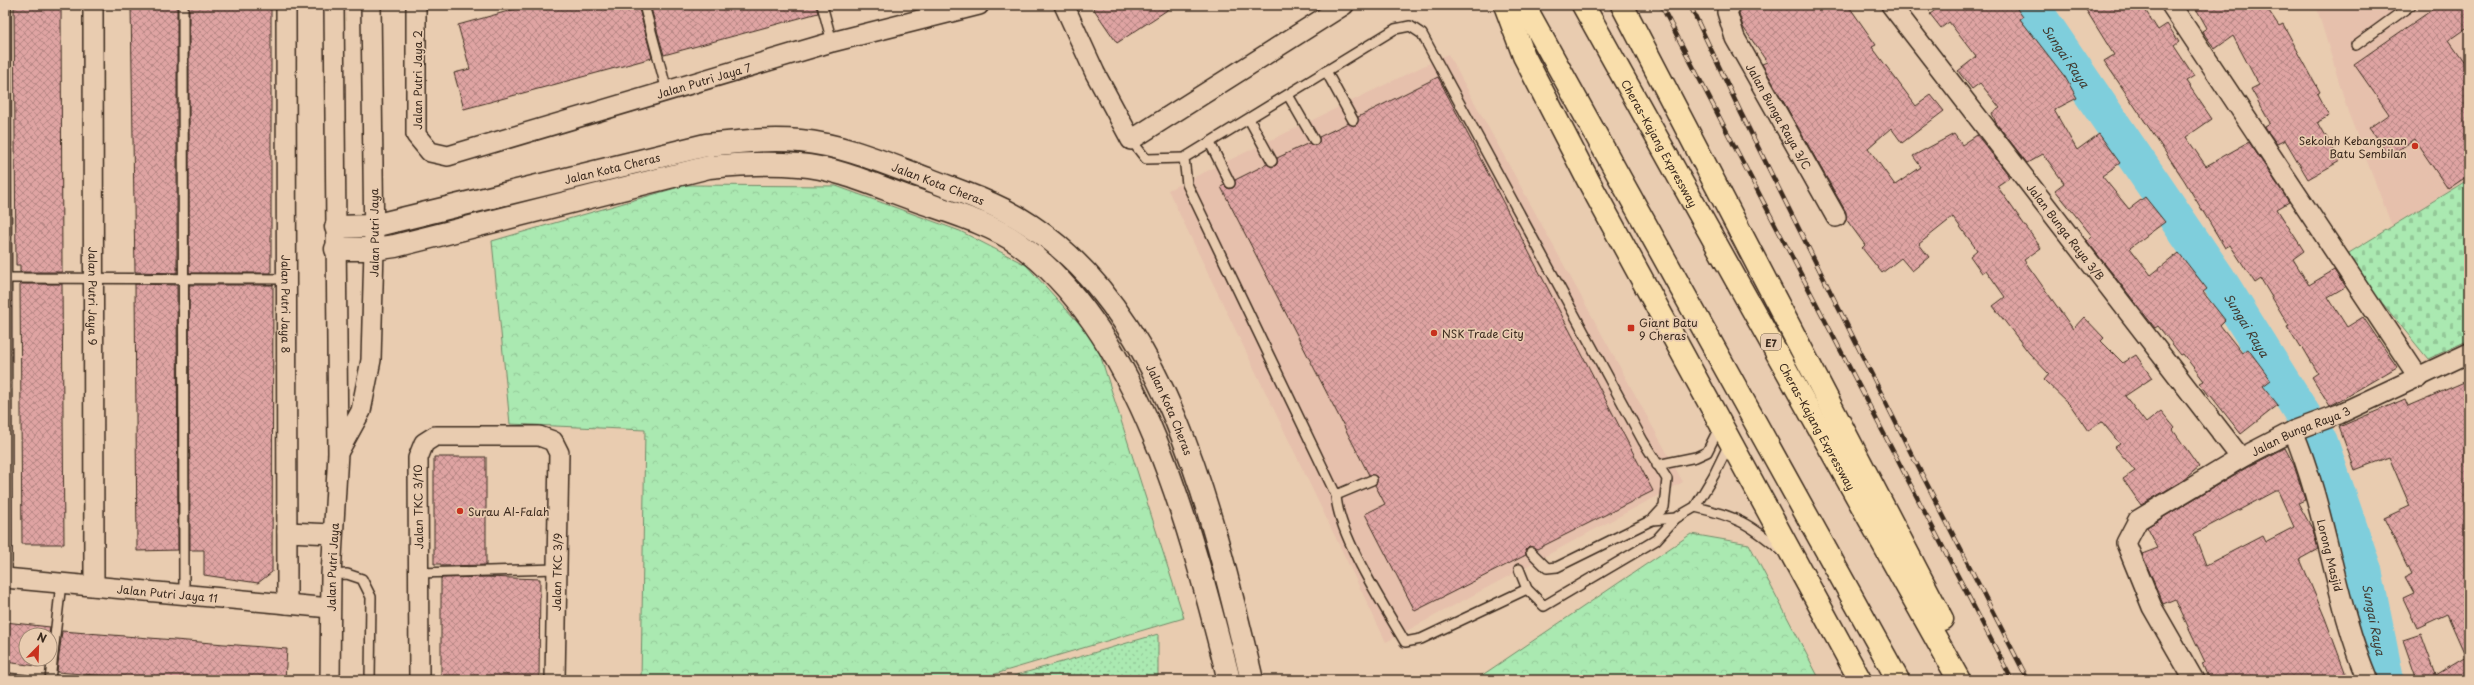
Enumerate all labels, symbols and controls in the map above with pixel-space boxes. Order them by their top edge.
water label: Sungai Raya [2038,21,2094,92]
street label: Jalan Putri Jaya 2 [409,30,426,130]
street label: Jalan Putri Jaya 7 [654,58,753,102]
street label: Jalan Bunga Raya 3/C [1742,60,1816,172]
street label: Cheras–Kajang Expressway [1617,76,1702,210]
place label: Sekolah Kebangsaan Batu Sembilan [2299,132,2407,162]
marker: Sekolah Kebangsaan Batu Sembilan [2410,141,2420,151]
street label: Jalan Kota Cheras [562,148,662,188]
street label: Jalan Kota Cheras [889,158,987,209]
street label: Jalan Bunga Raya 3/B [2023,179,2109,283]
street label: Jalan Putri Jaya [365,188,383,277]
street label: Jalan Putri Jaya 9 [85,247,102,345]
street label: Jalan Putri Jaya 8 [278,255,295,353]
water label: Sungai Raya [2220,290,2274,361]
place label: Giant Batu 9 Cheras [1639,314,1698,344]
marker: Giant Batu 9 Cheras [1626,323,1636,333]
place label: NSK Trade City [1442,325,1524,342]
marker: NSK Trade City [1429,328,1439,338]
road number: E7 [1761,334,1781,350]
street label: Cheras–Kajang Expressway [1775,359,1860,493]
street label: Jalan Kota Cheras [1142,361,1197,457]
street label: Jalan Bunga Raya 3 [2248,402,2353,460]
street label: Jalan TKC 3/10 [409,464,427,550]
place label: Surau Al-Falah [468,503,549,520]
marker: Surau Al-Falah [455,506,465,516]
street label: Lorong Masjid [2313,517,2348,593]
street label: Jalan Putri Jaya [322,522,342,611]
street label: Jalan TKC 3/9 [548,533,566,611]
street label: Jalan Putri Jaya 11 [116,580,219,606]
water label: Sungai Raya [2358,582,2390,657]
north arrow [18,627,58,667]
text: N [35,628,50,647]

